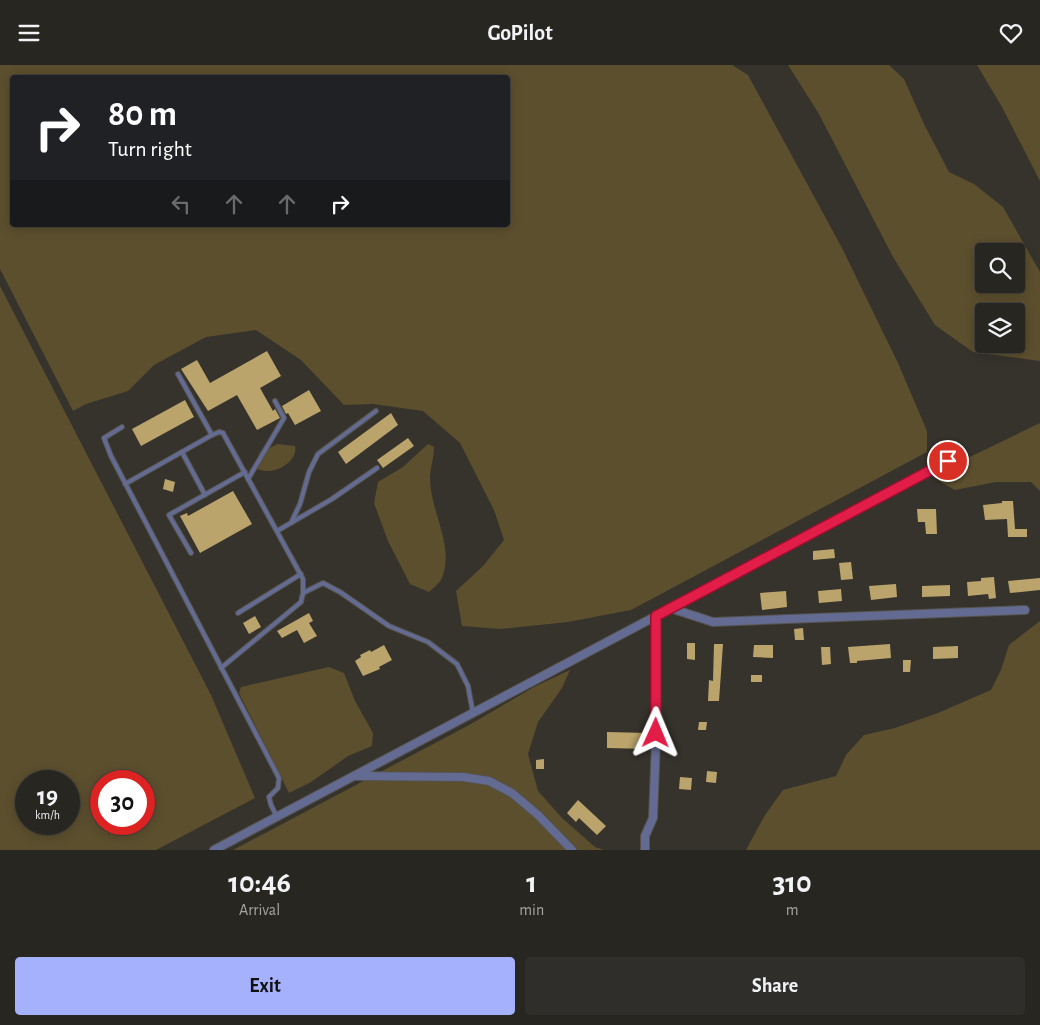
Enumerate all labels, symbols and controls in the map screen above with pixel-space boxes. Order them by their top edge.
icon: menu [15,19,43,47]
icon: heart [997,19,1025,47]
text: GoPilot [487,22,553,44]
icon: right [25,95,90,160]
text: 80 m [108,97,177,132]
text: Turn right [108,138,192,160]
icon: left [167,190,195,218]
icon: ahead [220,190,248,218]
icon: ahead [273,190,301,218]
icon: right [326,190,354,218]
map controls [975,243,1025,353]
button: search [975,243,1025,293]
button: layers [975,303,1025,353]
pin [927,440,969,482]
icon: arrive [934,447,962,475]
position arrow [629,706,681,758]
speed limit sign: 30 [90,770,155,835]
text: 19 [37,784,58,809]
text: km/h [35,809,60,821]
text: 10:46 [228,868,291,898]
text: 1 [526,868,537,898]
text: 310 [772,868,812,898]
text: Arrival [239,902,280,918]
text: min [519,902,544,918]
text: m [786,902,798,918]
button: Exit [15,957,515,1015]
button: Share [525,957,1025,1015]

